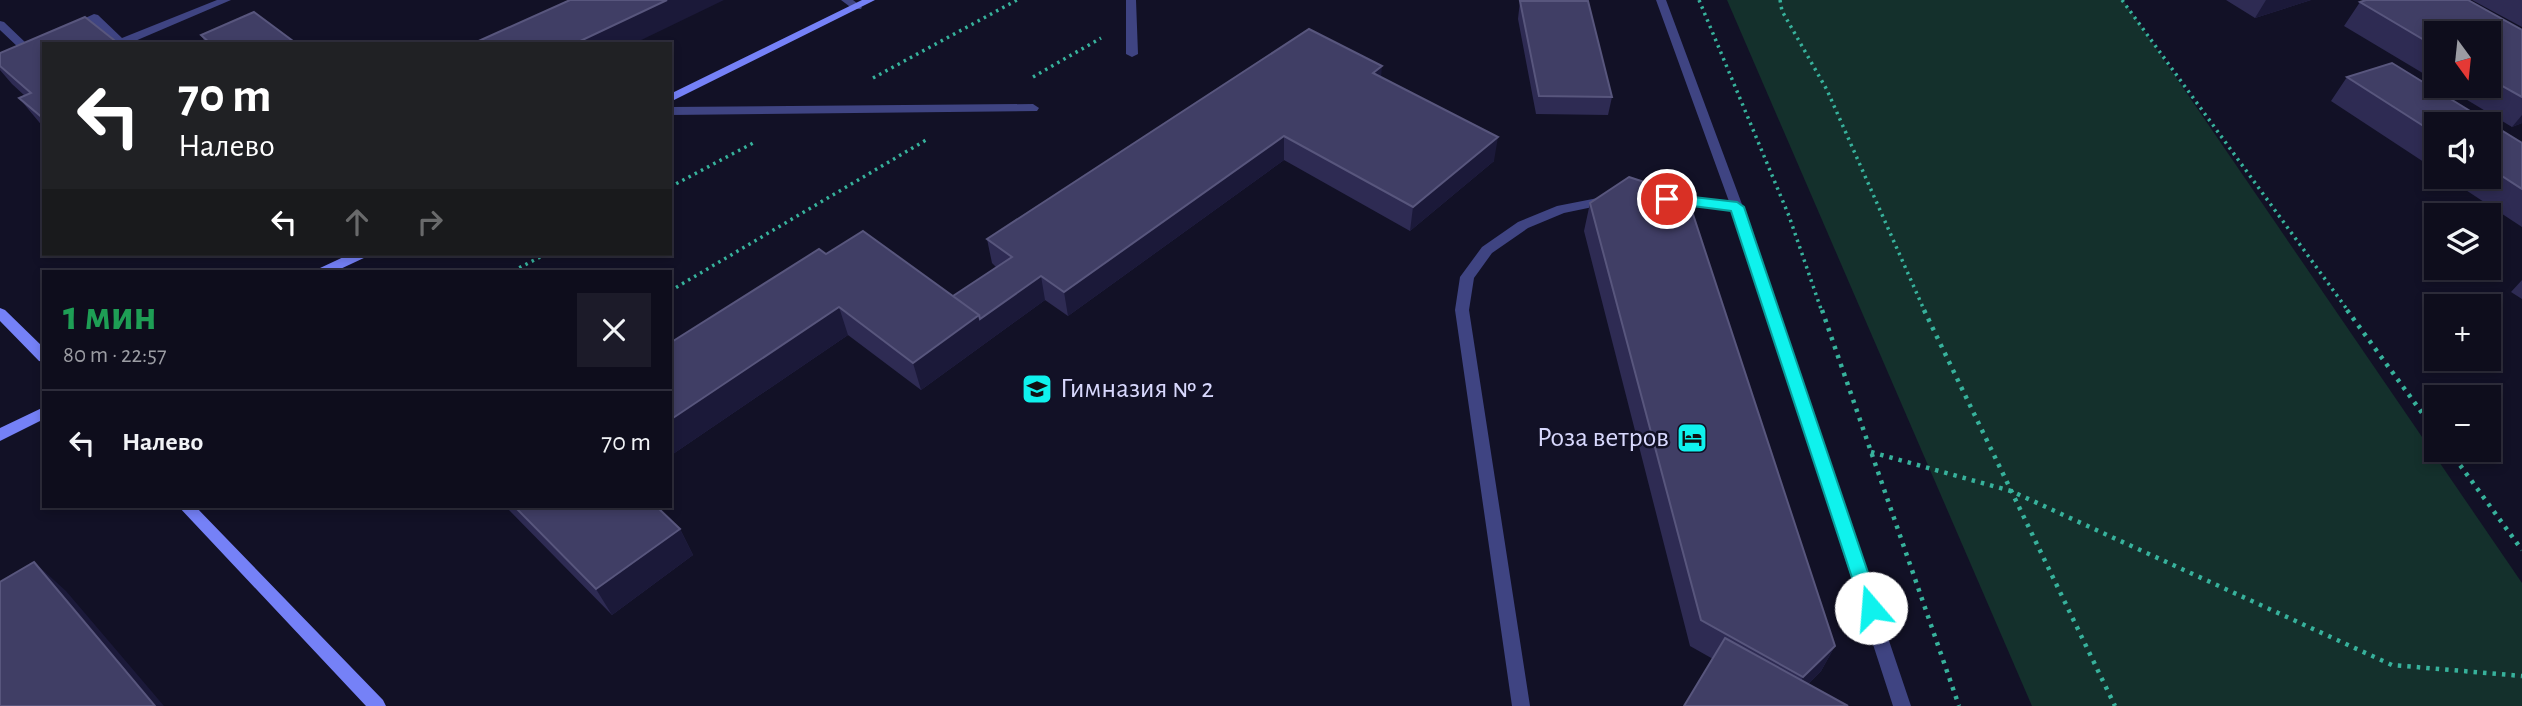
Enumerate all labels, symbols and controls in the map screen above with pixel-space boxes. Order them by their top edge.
north arrow [2424,21,2501,98]
map controls [2424,21,2501,462]
icon: left [63,70,154,161]
text: 70 m [178,72,272,121]
button: sound [2424,112,2501,189]
text: Налево [178,130,275,162]
pin [1637,169,1697,229]
icon: arrive [1648,180,1686,218]
icon: left [265,203,303,241]
icon: ahead [338,203,376,241]
icon: right [411,203,449,241]
button: layers [2424,203,2501,280]
button: close [577,293,651,367]
button: + [2424,294,2501,371]
text: 1 мин [63,295,157,337]
text: 80 m · 22:57 [63,344,167,367]
school or university icon: Гимназия № 2 [1020,372,1054,406]
place label: Гимназия № 2 [1060,375,1214,403]
button: − [2424,385,2501,462]
hotel icon: Роза ветров [1675,421,1709,455]
icon: left [63,424,101,462]
place label: Роза ветров [1537,424,1669,452]
text: Налево [122,429,203,455]
text: 70 m [601,429,651,455]
position arrow [1834,571,1908,645]

